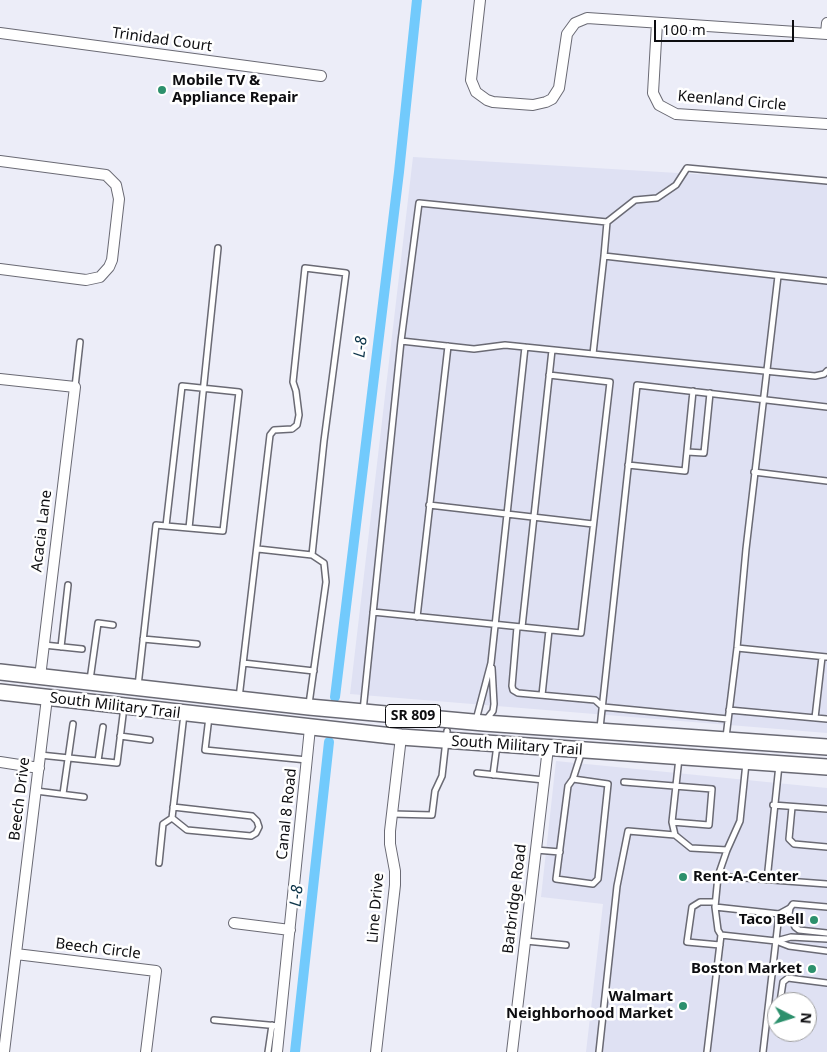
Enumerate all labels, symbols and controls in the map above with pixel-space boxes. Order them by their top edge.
scale bar [657,10,797,42]
text: 100 m [662,19,706,39]
street label: Trinidad Court [111,24,213,56]
place label: Mobile TV & Appliance Repair [172,72,298,107]
marker: Mobile TV & Appliance Repair [156,84,168,96]
street label: Keenland Circle [677,87,787,115]
water label: L-8 [350,335,372,359]
street label: Acacia Lane [28,489,56,573]
street label: South Military Trail [49,689,181,723]
road number: SR 809 [386,704,440,728]
street label: South Military Trail [451,732,583,760]
street label: Beech Drive [6,756,34,842]
street label: Canal 8 Road [273,767,301,861]
street label: Barbridge Road [499,843,531,955]
place label: Rent-A-Center [693,868,799,886]
marker: Rent-A-Center [677,871,689,883]
street label: Line Drive [364,872,388,944]
water label: L-8 [286,884,308,908]
place label: Taco Bell [739,911,804,929]
marker: Taco Bell [808,914,820,926]
street label: Beech Circle [54,935,142,963]
place label: Boston Market [691,960,802,978]
marker: Boston Market [806,963,818,975]
place label: Walmart Neighborhood Market [506,988,673,1023]
north arrow [767,992,817,1042]
marker: Walmart Neighborhood Market [677,1000,689,1012]
text: N [796,1012,816,1025]

